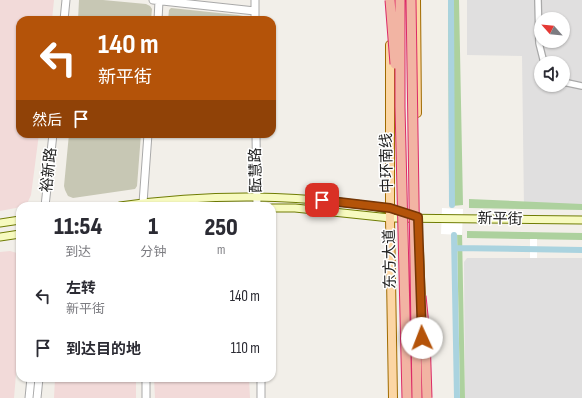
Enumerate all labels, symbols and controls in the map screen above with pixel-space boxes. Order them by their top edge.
north arrow [534,12,570,48]
map controls [534,12,570,92]
text: 140 m [98,28,159,61]
icon: left [32,32,84,84]
button: sound [534,56,570,92]
text: 新平街 [98,67,152,88]
icon: arrive [70,108,92,130]
text: 然后 [32,111,62,130]
street label: 中环南线 [377,133,397,193]
street label: 裕新路 [37,147,61,193]
street label: 酝慧路 [246,147,266,193]
pin [305,183,339,217]
icon: arrive [311,189,333,211]
street label: 新平街 [477,209,523,229]
text: 11:54 [54,212,102,241]
text: 1 [148,212,158,241]
text: 250 [204,213,238,242]
street label: 东方大道 [380,229,400,289]
text: m [217,242,225,258]
text: 到达 [65,244,91,260]
text: 分钟 [140,244,166,260]
text: 左转 [66,279,96,298]
icon: left [32,285,54,307]
text: 140 m [230,287,260,306]
text: 新平街 [66,301,105,317]
position arrow [401,317,443,359]
icon: arrive [32,337,54,359]
text: 110 m [231,339,260,358]
text: 到达目的地 [66,340,141,359]

